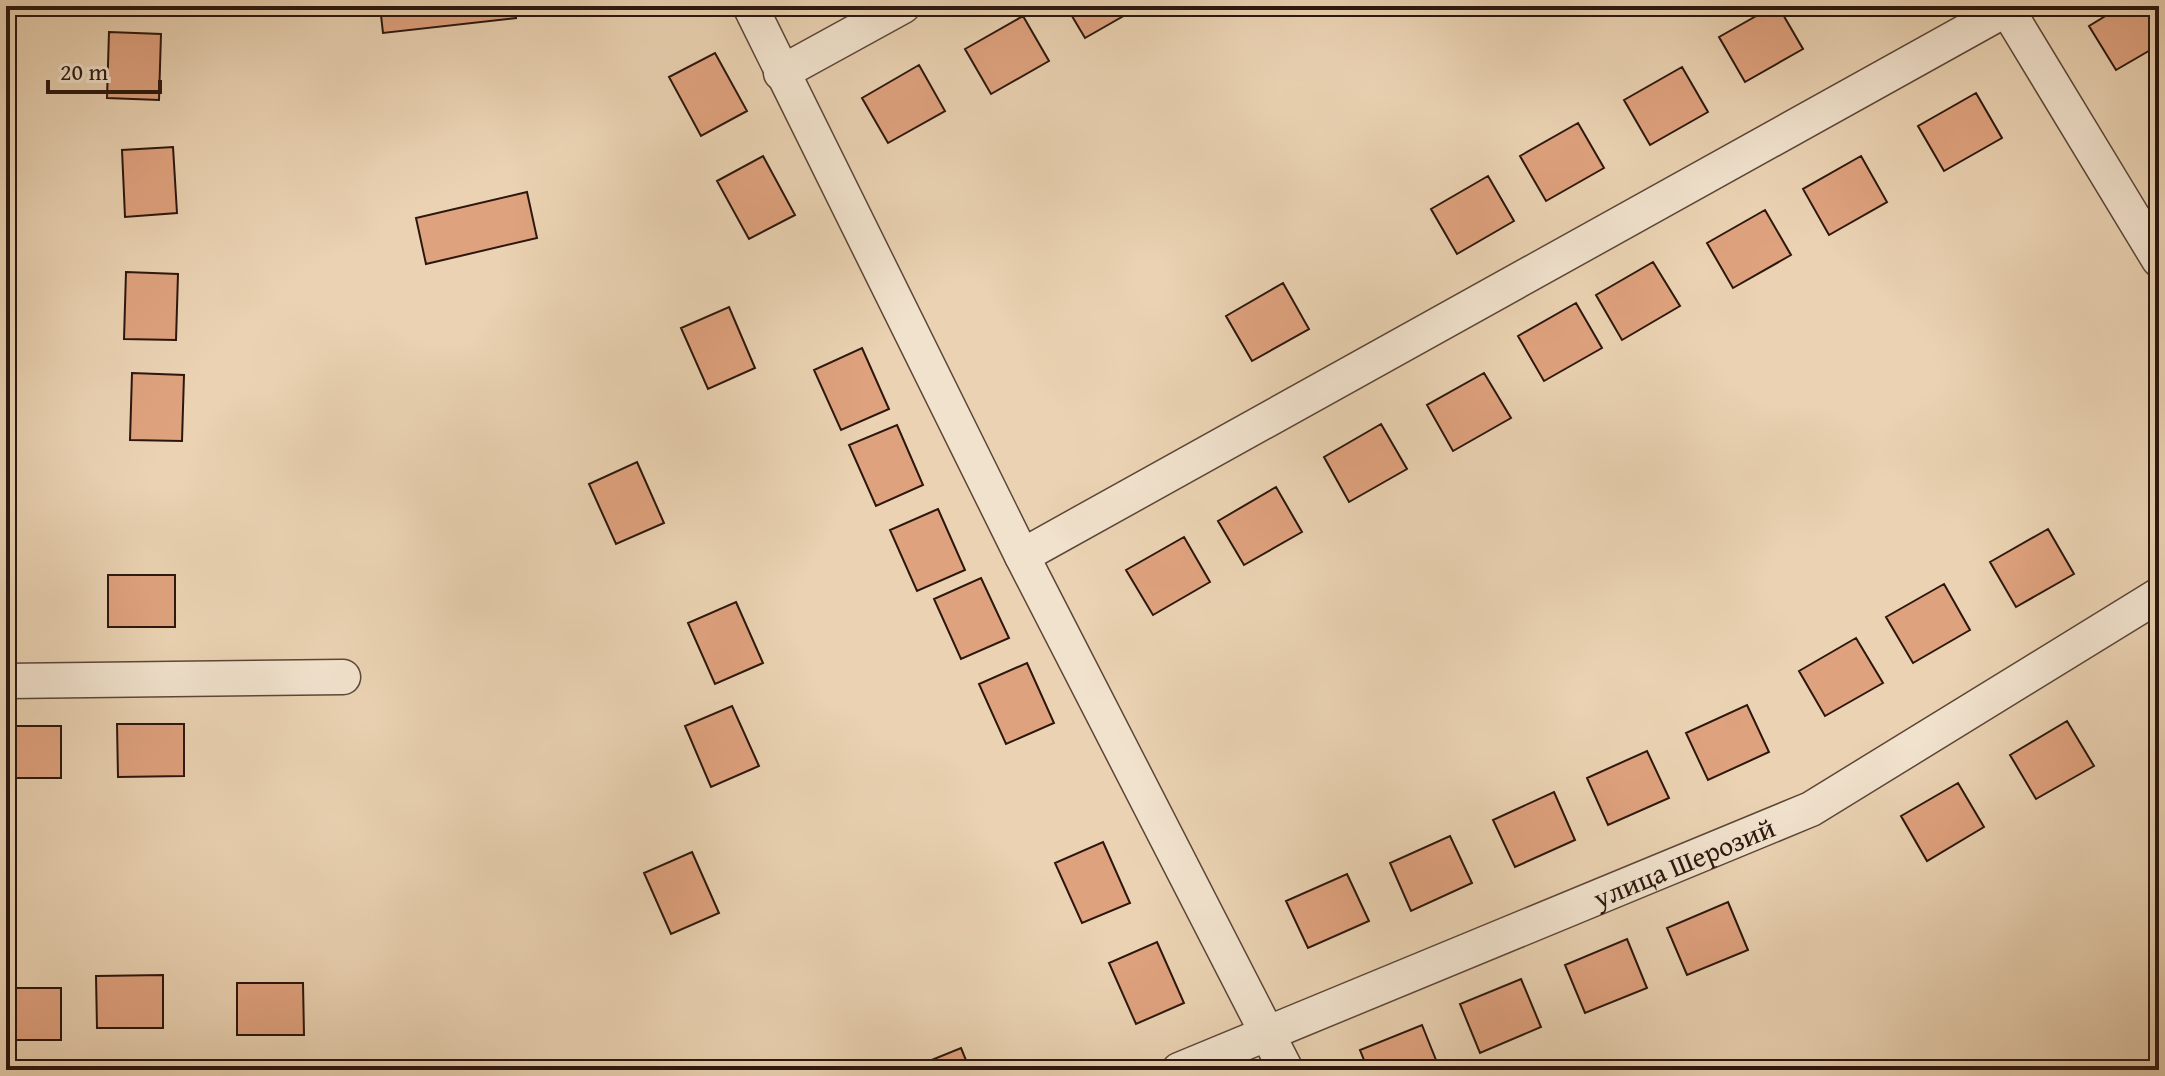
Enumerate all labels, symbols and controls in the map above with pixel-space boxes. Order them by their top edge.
scale bar [48,44,160,94]
text: 20 m [60,54,108,89]
street label: улица Шерозий [1586,806,1781,918]

